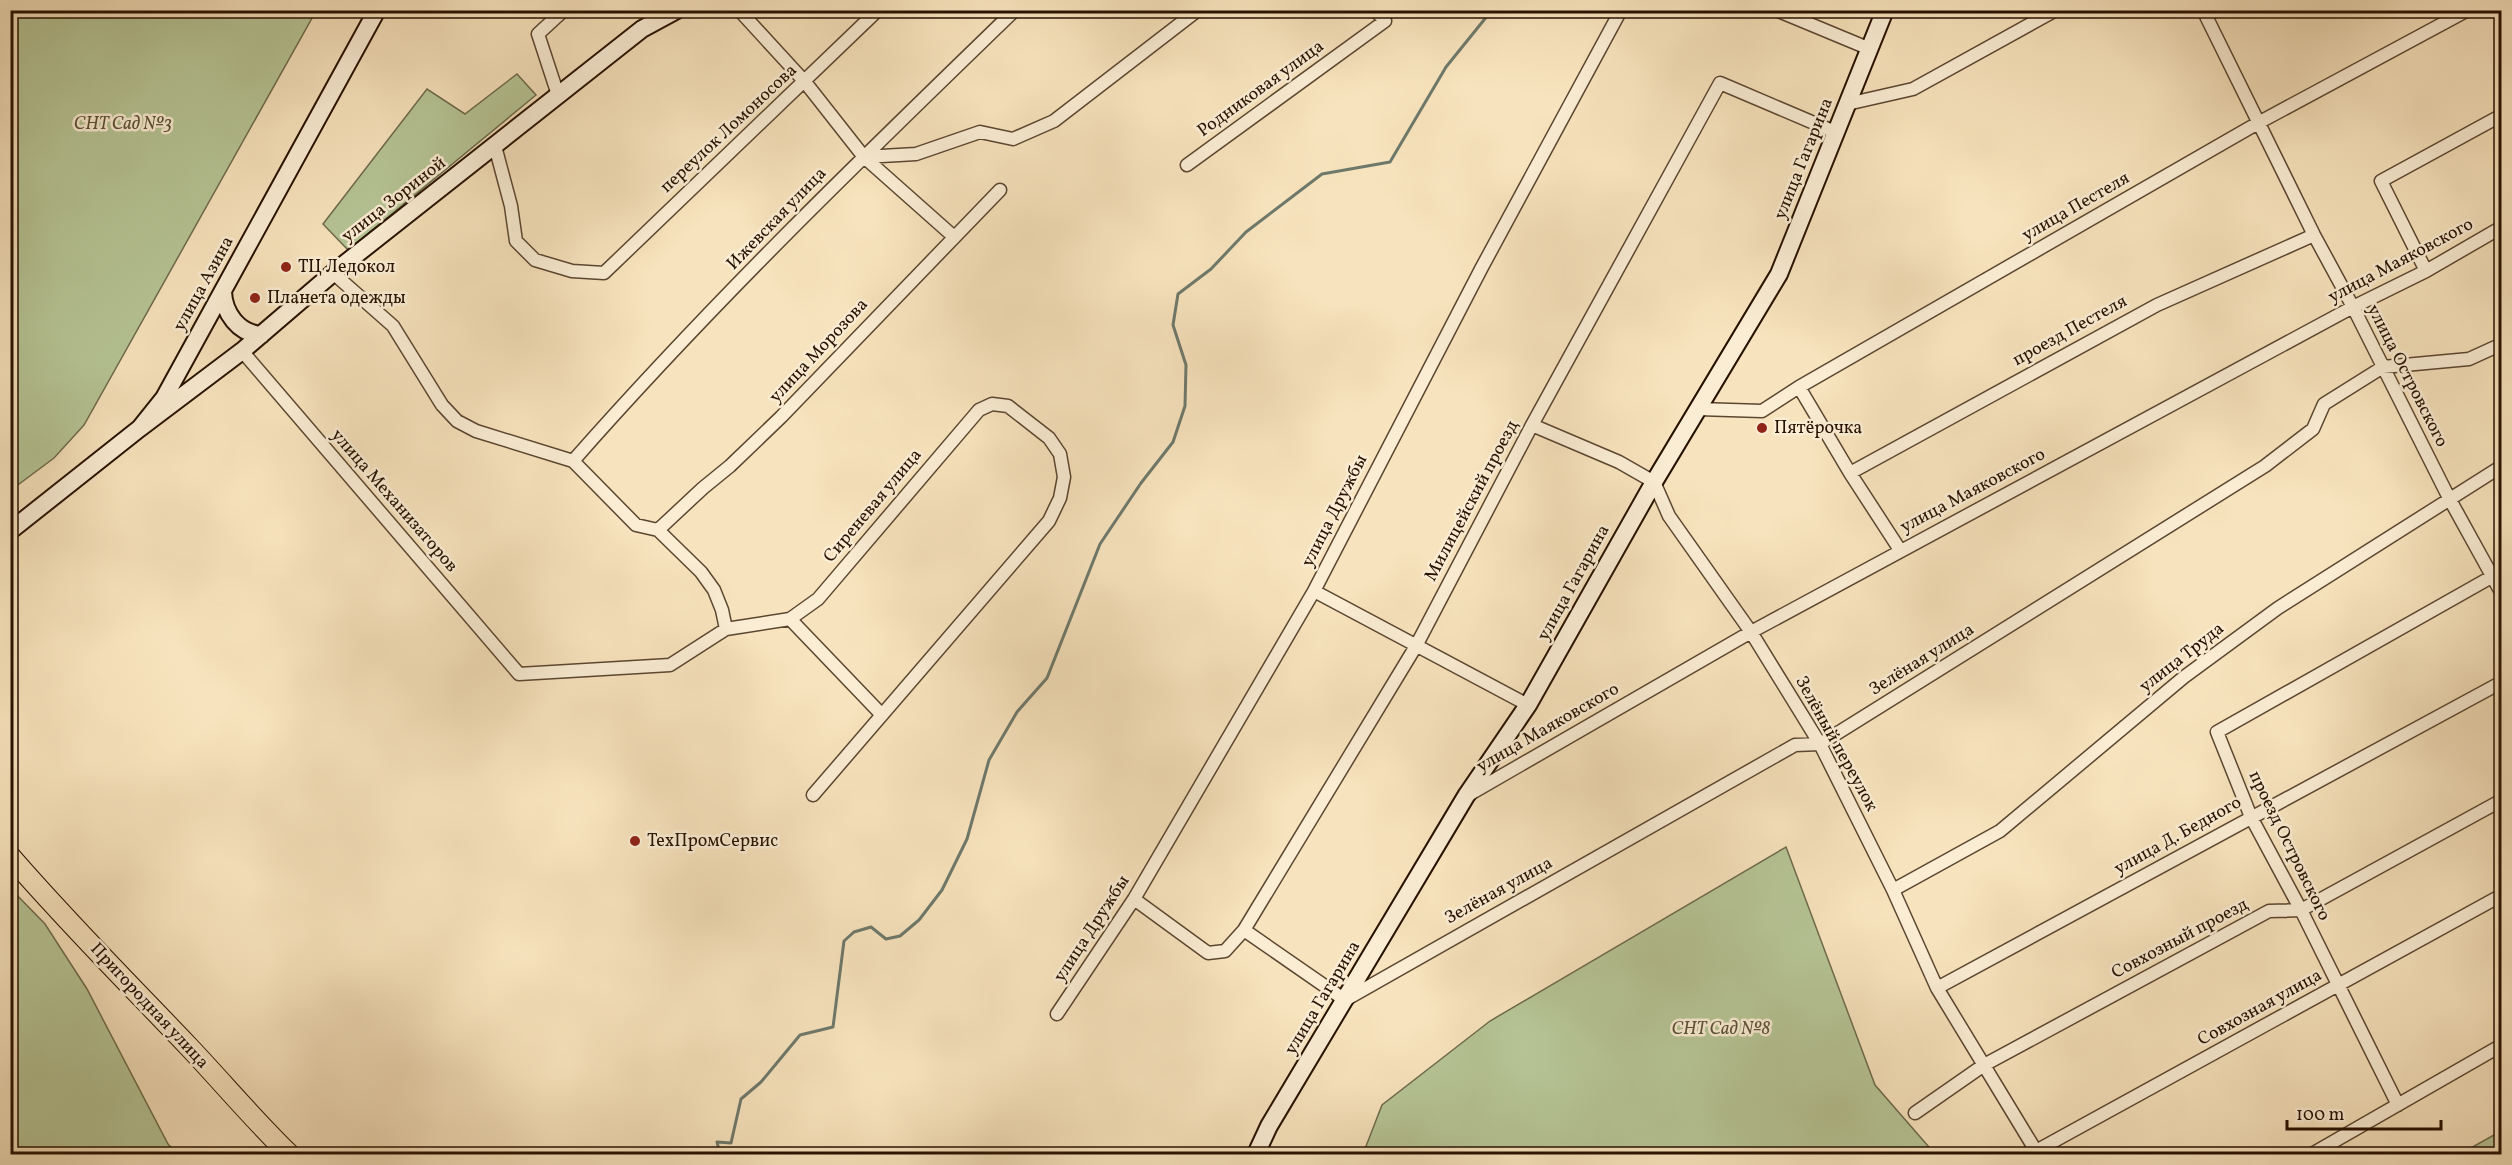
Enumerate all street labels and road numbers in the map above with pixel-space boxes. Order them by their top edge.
street label: Родниковая улица [1192,34,1330,144]
street label: переулок Ломоносова [655,59,803,199]
street label: улица Гагарина [1768,94,1840,224]
street label: улица Зориной [337,151,451,249]
street label: Ижевская улица [721,162,833,276]
street label: улица Пестеля [2018,166,2134,248]
street label: улица Маяковского [2324,212,2478,310]
street label: улица Азина [168,232,240,336]
street label: проезд Пестеля [2008,289,2132,373]
street label: улица Морозова [764,293,874,409]
street label: улица Островского [2360,300,2454,452]
street label: Милицейский проезд [1419,416,1525,586]
street label: улица Механизаторов [325,424,463,578]
street label: улица Маяковского [1896,442,2050,540]
street label: Сиреневая улица [818,444,928,568]
street label: улица Дружбы [1296,450,1374,572]
street label: улица Гагарина [1532,520,1616,646]
street label: улица Труда [2134,617,2230,699]
street label: Зелёная улица [1865,618,1979,702]
street label: Зелёный переулок [1788,672,1884,817]
street label: улица Маяковского [1472,677,1624,779]
street label: проезд Островского [2242,767,2336,925]
street label: улица Д. Бедного [2110,791,2246,881]
street label: Зелёная улица [1441,851,1557,931]
street label: улица Дружбы [1048,870,1136,987]
street label: Совхозный проезд [2107,892,2253,986]
street label: улица Гагарина [1279,936,1367,1060]
street label: Пригородная улица [84,937,214,1075]
street label: Совхозная улица [2193,963,2327,1053]

